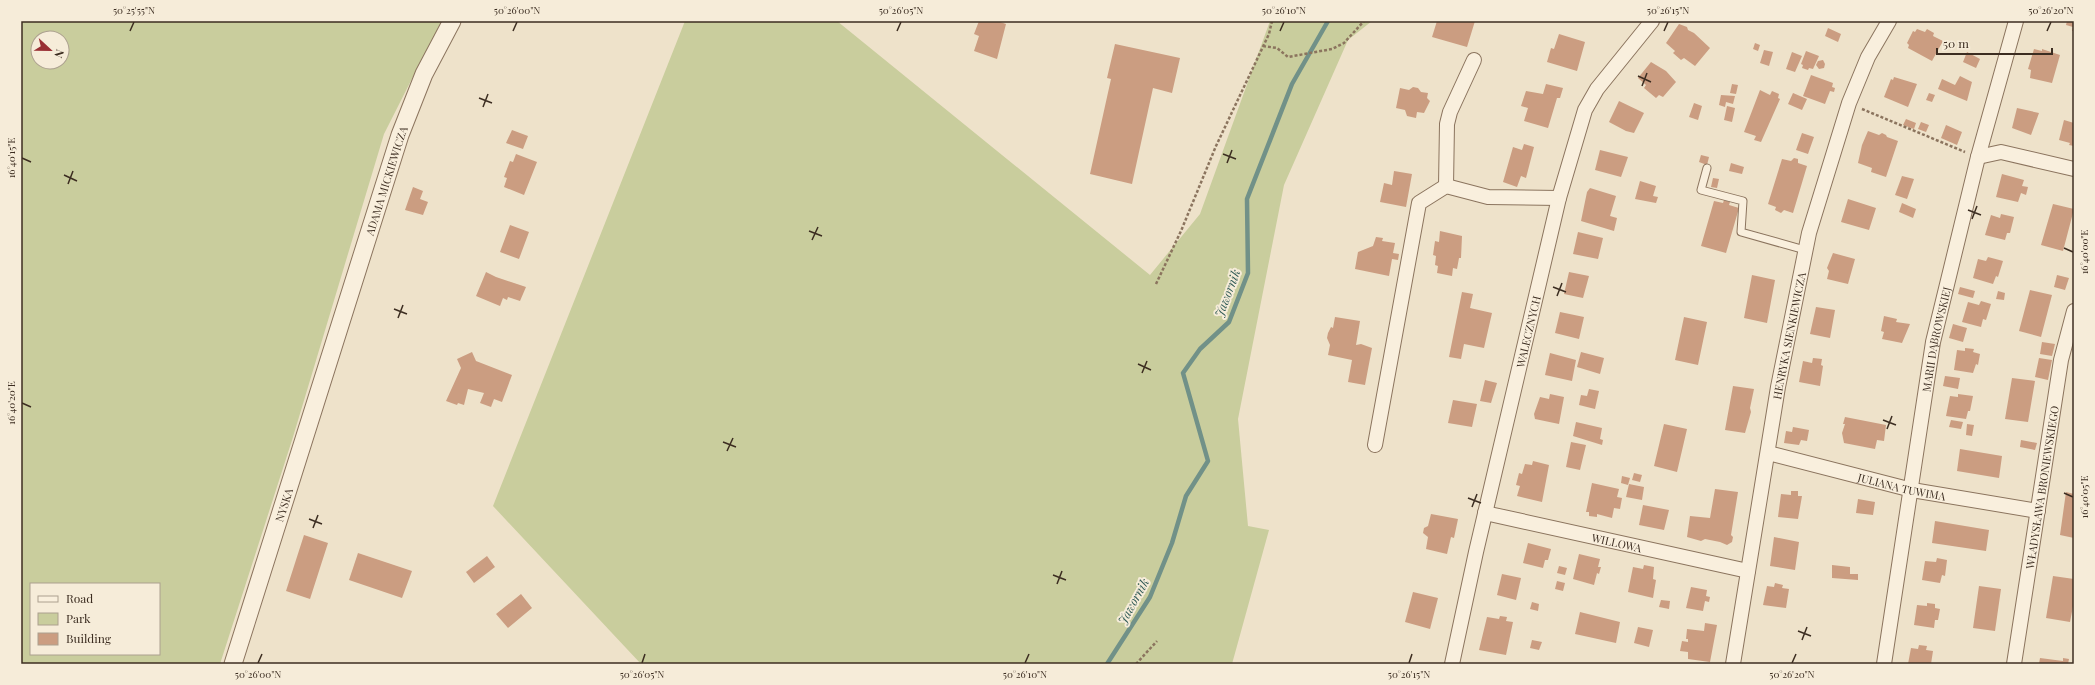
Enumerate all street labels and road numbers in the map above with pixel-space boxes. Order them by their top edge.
street label: ADAMA MICKIEWICZA [361,124,410,238]
street label: HENRYKA SIENKIEWICZA [1769,271,1808,400]
street label: MARII DĄBROWSKIEJ [1918,285,1954,393]
street label: WALECZNYCH [1512,294,1543,370]
street label: WŁADYSŁAWA BRONIEWSKIEGO [2021,404,2061,571]
street label: JULIANA TUWIMA [1855,469,1947,503]
street label: NYSKA [271,486,296,523]
street label: WILLOWA [1589,529,1643,555]

